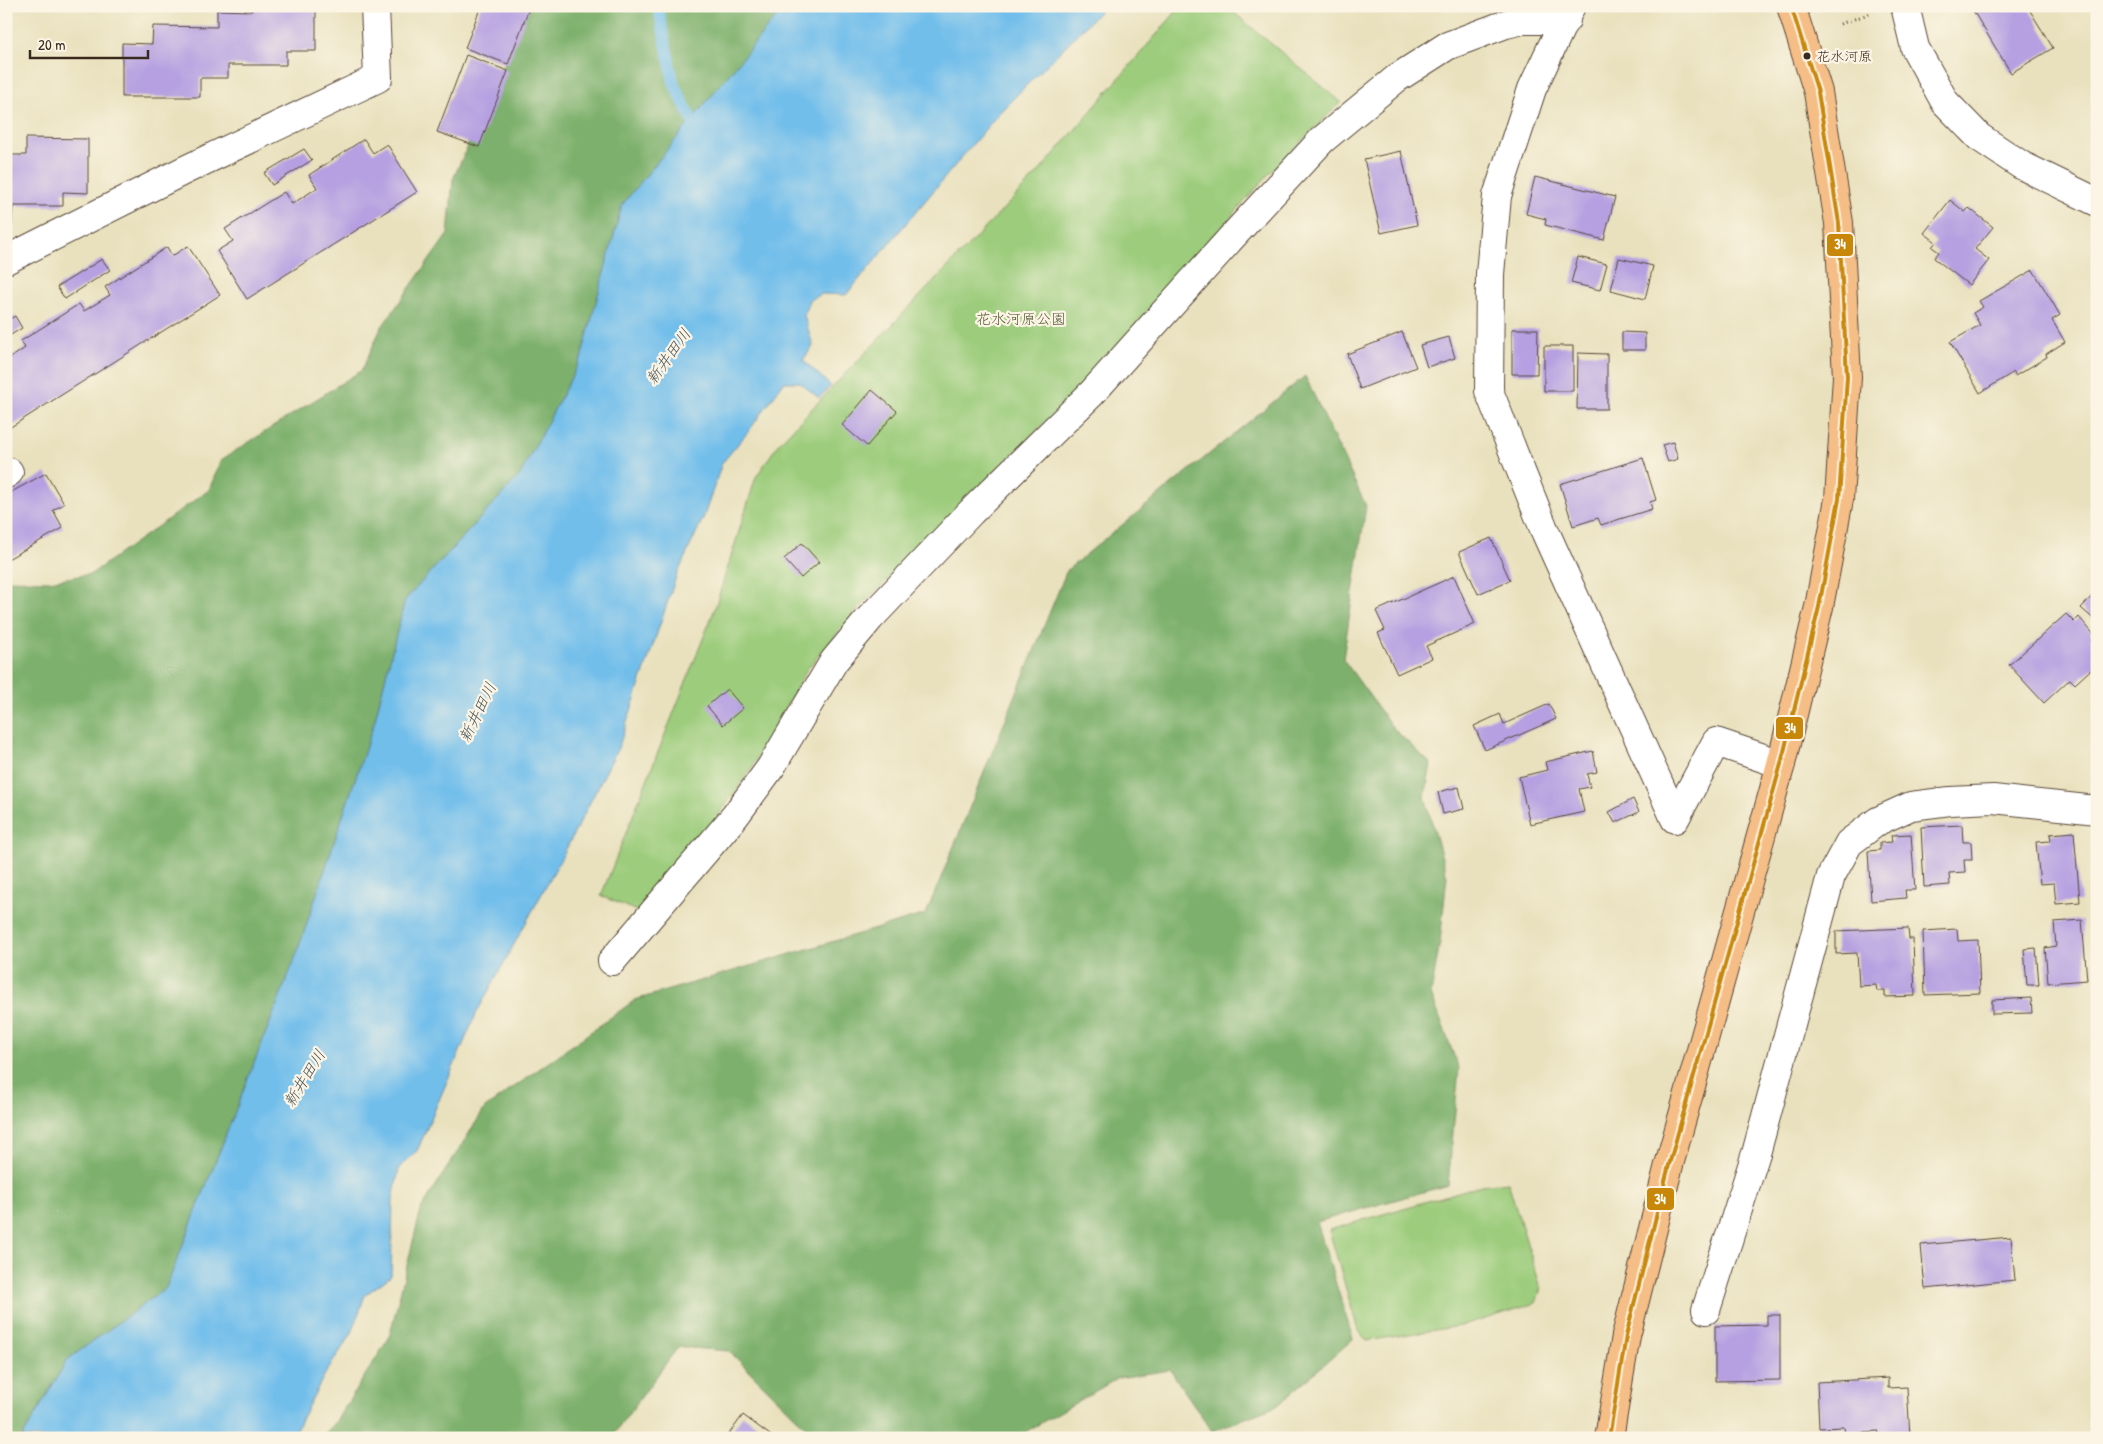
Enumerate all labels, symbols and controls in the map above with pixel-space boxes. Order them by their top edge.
scale bar [30,28,148,60]
text: 20 m [38,34,65,55]
place label: 花水河原 [1816,46,1872,65]
marker: 花水河原 [1802,51,1812,61]
line badge: 34 [1826,233,1854,257]
text: 34 [1834,234,1847,253]
park label: 花水河原公園 [976,308,1066,329]
water label: 新井田川 [640,324,696,388]
water label: 新井田川 [453,678,501,746]
line badge: 34 [1775,716,1804,740]
text: 34 [1784,718,1797,737]
water label: 新井田川 [278,1045,330,1111]
line badge: 34 [1646,1187,1675,1211]
text: 34 [1654,1189,1667,1208]

